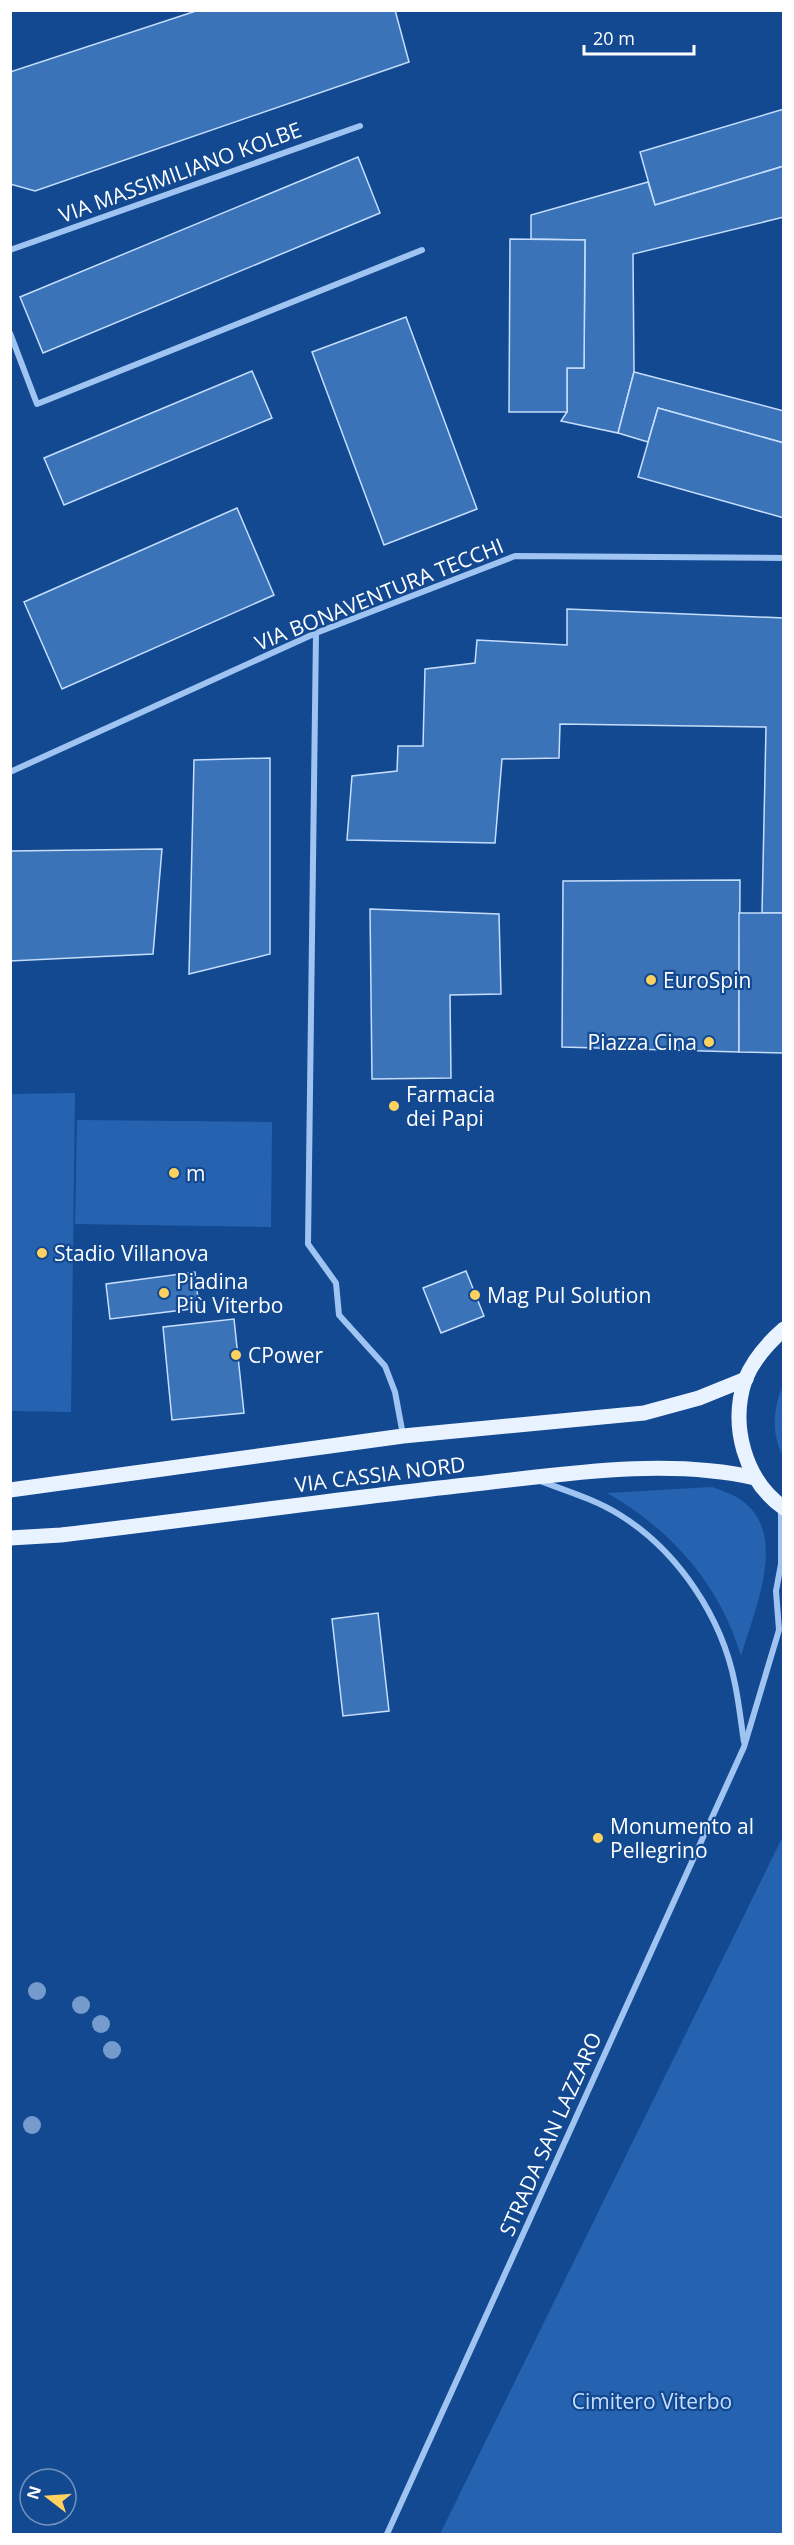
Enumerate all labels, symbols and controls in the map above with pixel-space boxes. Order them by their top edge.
scale bar [584,18,694,56]
text: 20 m [593,26,635,50]
street label: VIA MASSIMILIANO KOLBE [55,115,305,229]
street label: VIA BONAVENTURA TECCHI [251,531,507,657]
place label: EuroSpin [663,966,751,994]
marker: EuroSpin [644,973,658,987]
place label: Piazza Cina [588,1028,697,1056]
marker: Piazza Cina [702,1035,716,1049]
place label: Farmacia dei Papi [406,1080,495,1132]
marker: Farmacia dei Papi [387,1099,401,1113]
place label: m [186,1159,205,1187]
marker: m [167,1166,181,1180]
place label: Stadio Villanova [54,1239,209,1267]
marker: Stadio Villanova [35,1246,49,1260]
place label: Piadina Più Viterbo [176,1267,283,1319]
place label: Mag Pul Solution [487,1281,651,1309]
marker: Piadina Più Viterbo [157,1286,171,1300]
marker: Mag Pul Solution [468,1288,482,1302]
place label: CPower [248,1341,324,1369]
marker: CPower [229,1348,243,1362]
street label: VIA CASSIA NORD [293,1450,467,1498]
place label: Monumento al Pellegrino [610,1812,754,1864]
marker: Monumento al Pellegrino [591,1831,605,1845]
street label: STRADA SAN LAZZARO [492,2028,608,2240]
park label: Cimitero Viterbo [572,2387,732,2415]
north arrow [18,2467,78,2527]
text: N [21,2483,46,2502]

